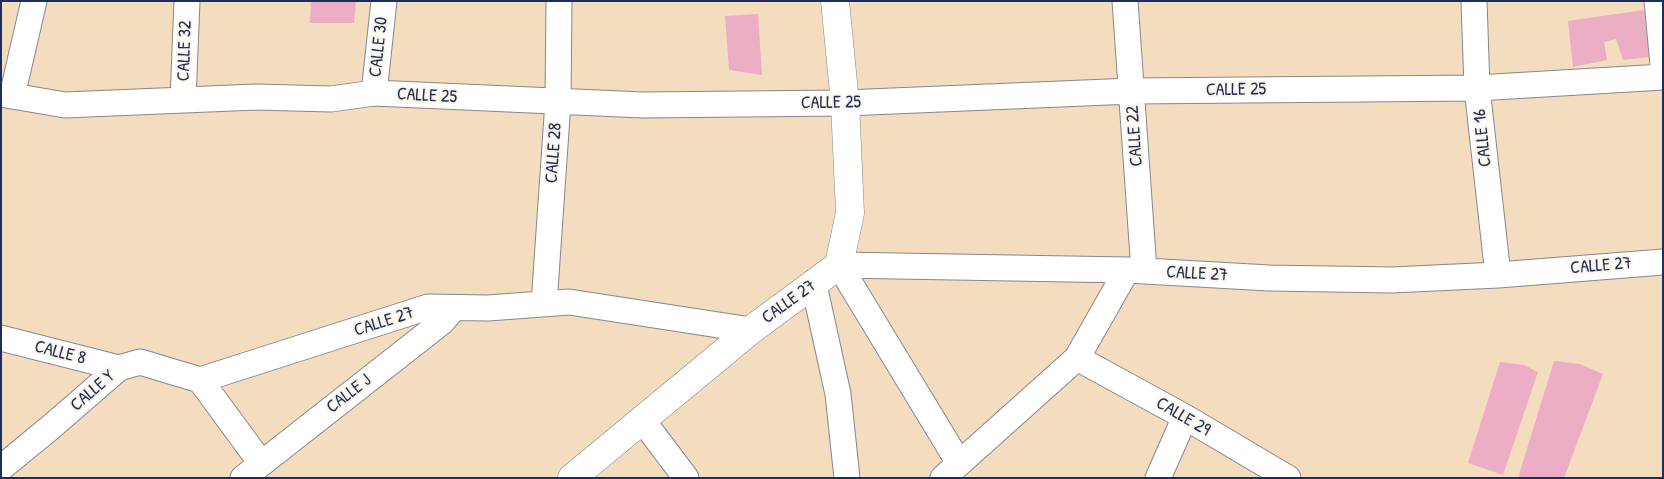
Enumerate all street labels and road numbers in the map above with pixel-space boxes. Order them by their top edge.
street label: CALLE 30 [365,16,393,78]
street label: CALLE 32 [173,20,197,82]
street label: CALLE 25 [1206,79,1266,101]
street label: CALLE 25 [396,84,458,108]
street label: CALLE 25 [801,92,861,114]
street label: CALLE 22 [1122,105,1148,167]
street label: CALLE 16 [1469,108,1497,168]
street label: CALLE 28 [541,122,567,184]
street label: CALLE 27 [1569,253,1633,279]
street label: CALLE 27 [1166,262,1228,286]
street label: CALLE 27 [758,275,820,329]
street label: CALLE 27 [351,302,417,342]
street label: CALLE 8 [32,336,88,370]
street label: CALLE Y [66,366,120,416]
street label: CALLE J [322,370,376,418]
street label: CALLE 29 [1152,393,1214,441]

